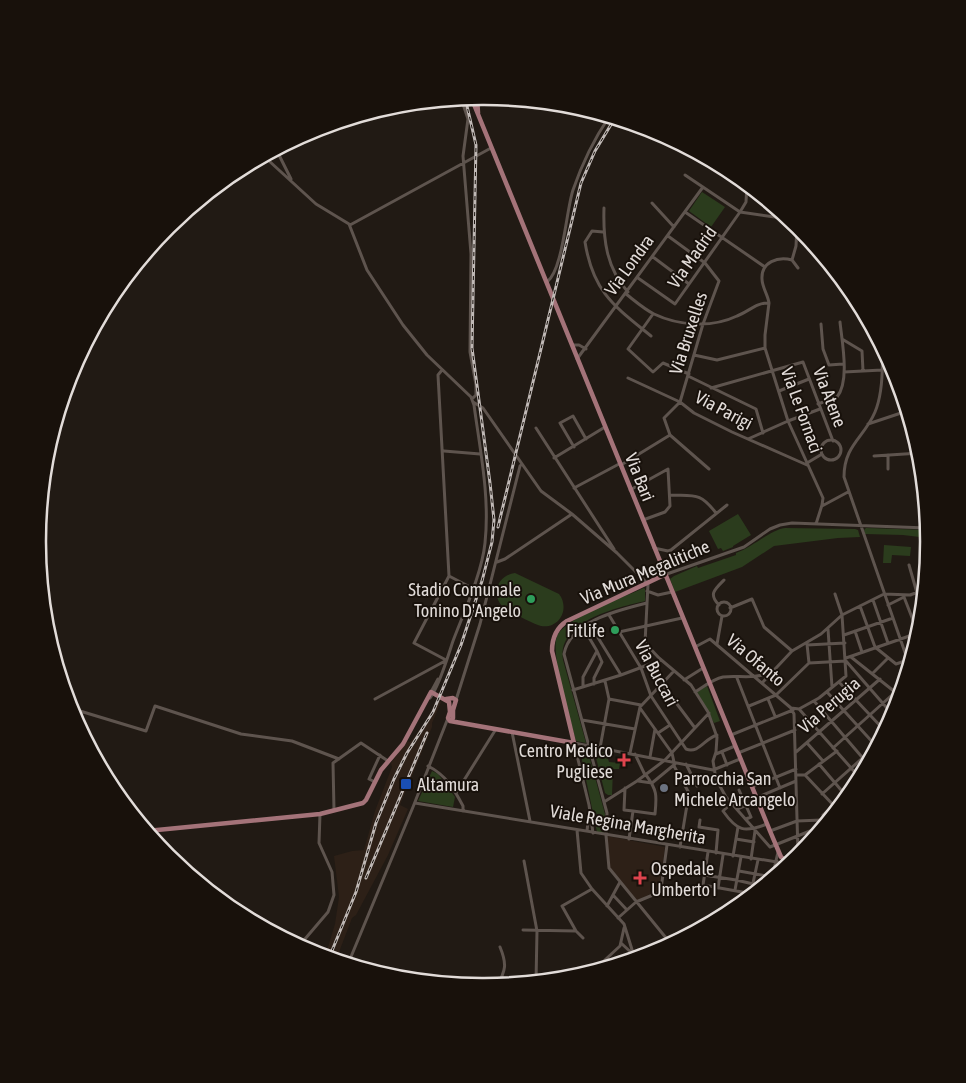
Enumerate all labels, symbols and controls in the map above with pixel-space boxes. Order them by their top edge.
street label: Via Madrid [663,222,721,292]
street label: Via Londra [600,231,658,299]
street label: Via Bruxelles [665,289,711,377]
street label: Via Le Fornaci [777,364,827,456]
street label: Via Atene [809,364,851,430]
street label: Via Parigi [692,386,756,434]
street label: Via Bari [621,450,659,504]
street label: Via Mura Megalitiche [577,535,713,609]
place label: Stadio Comunale Tonino D'Angelo [408,579,521,621]
marker: Stadio Comunale Tonino D'Angelo [525,593,537,605]
place label: Fitlife [566,620,605,641]
marker: Fitlife [609,624,621,636]
street label: Via Ofanto [722,630,790,690]
street label: Via Buccari [631,636,683,710]
street label: Via Perugia [794,673,864,737]
place label: Centro Medico Pugliese [519,740,613,782]
marker: Centro Medico Pugliese [617,753,631,767]
place label: Parrocchia San Michele Arcangelo [674,768,795,810]
place label: Altamura [417,774,479,795]
marker: Altamura [399,777,413,791]
marker: Parrocchia San Michele Arcangelo [658,782,670,794]
street label: Viale Regina Margherita [548,800,708,848]
place label: Ospedale Umberto I [651,858,717,900]
marker: Ospedale Umberto I [633,871,647,885]

